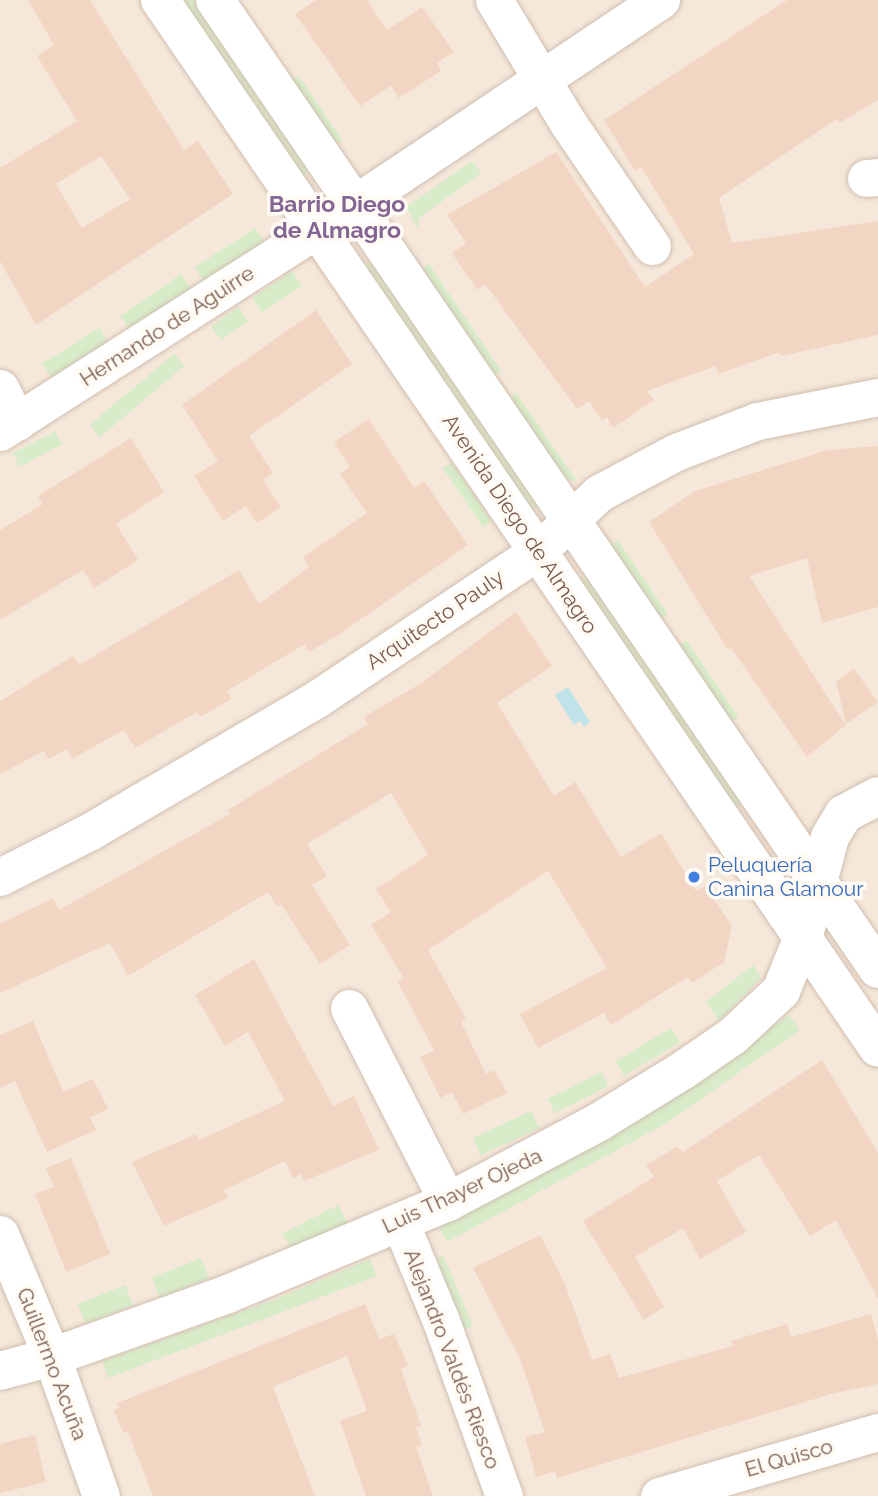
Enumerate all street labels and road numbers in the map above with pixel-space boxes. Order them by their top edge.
street label: Hernando de Aguirre [75,260,259,392]
street label: Avenida Diego de Almagro [437,409,603,639]
street label: Arquitecto Pauly [362,565,508,675]
street label: Luis Thayer Ojeda [378,1143,546,1239]
street label: Alejandro Valdés Riesco [398,1245,506,1473]
street label: Guillermo Acuña [11,1284,93,1444]
street label: El Quisco [742,1433,836,1483]

